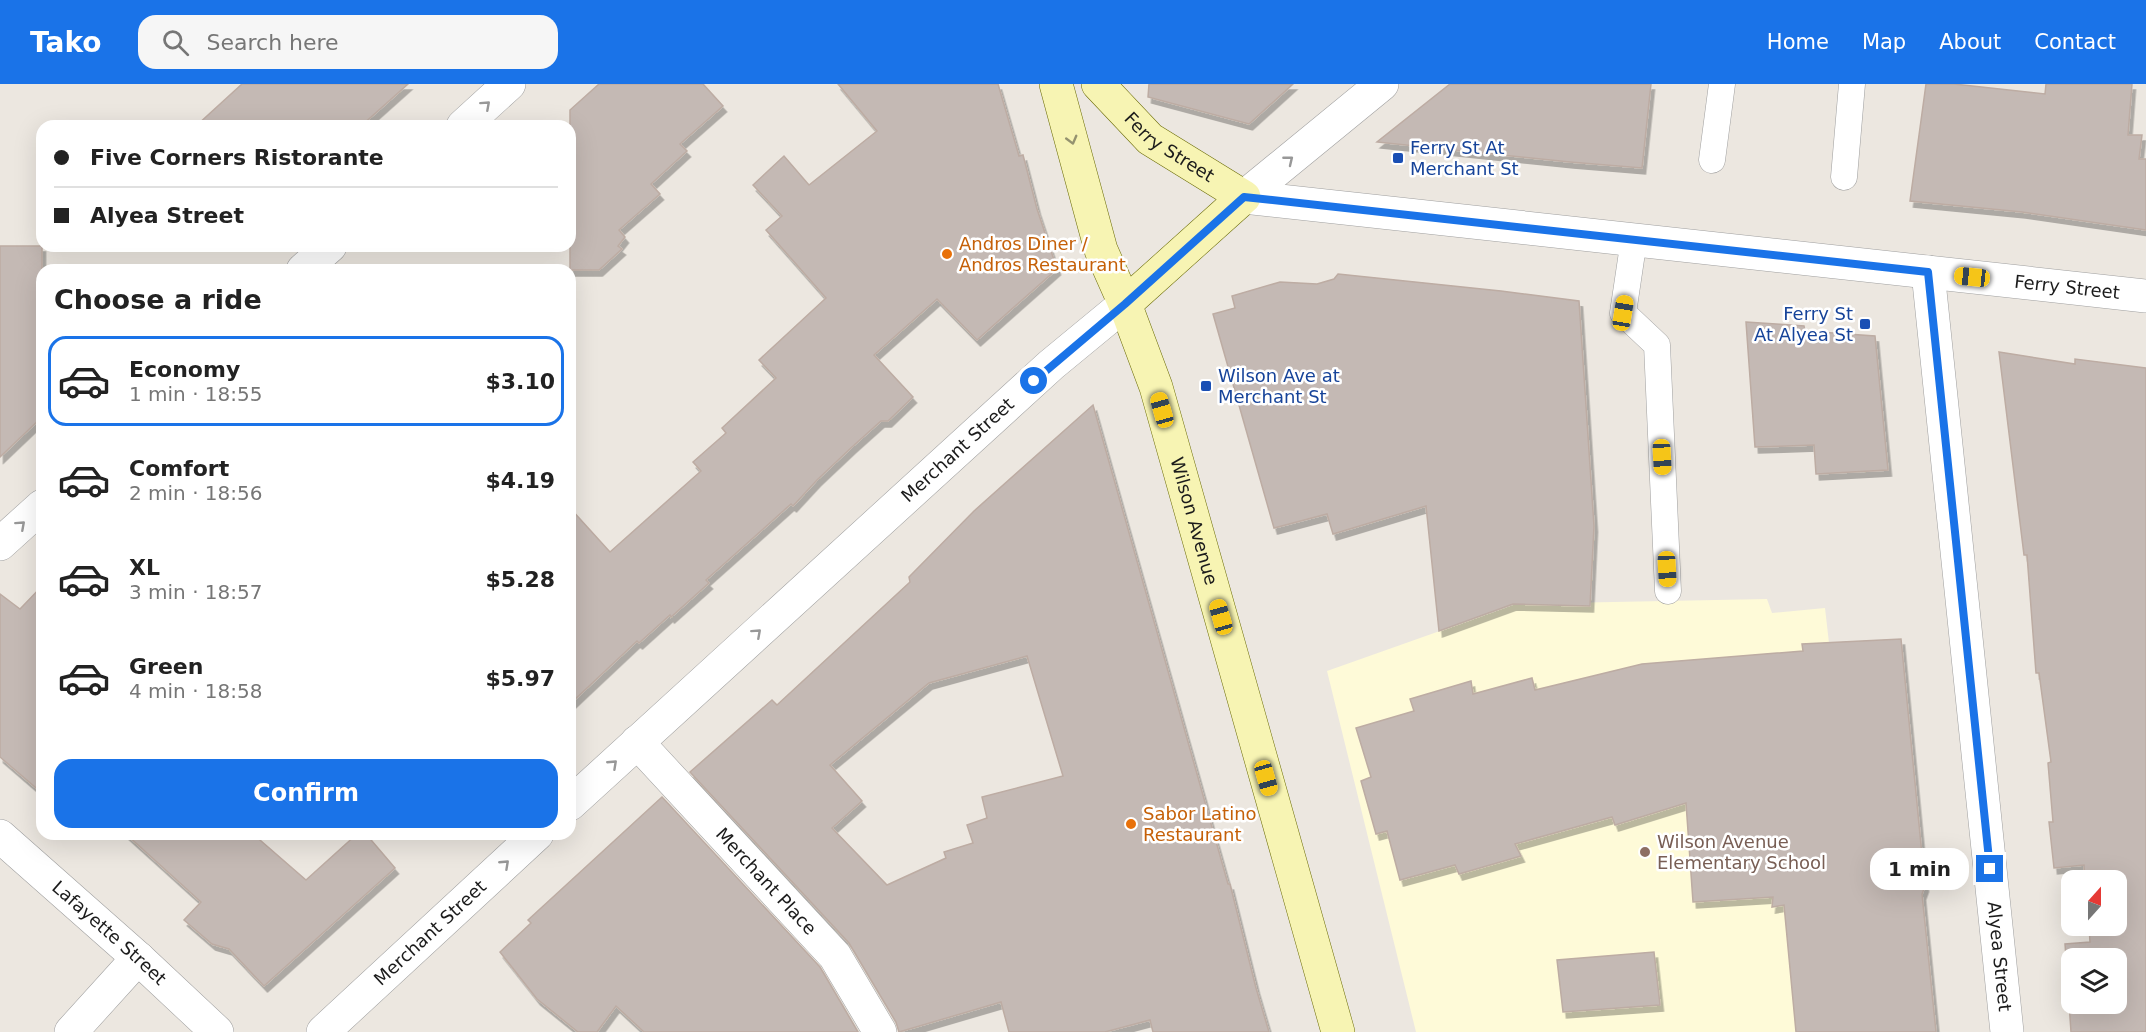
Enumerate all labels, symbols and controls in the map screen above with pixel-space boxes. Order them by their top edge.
search box [138,15,558,69]
text: Tako [30,26,102,59]
icon: search [159,26,192,59]
text: Search here [207,30,339,55]
text: Home [1767,30,1829,54]
text: Map [1862,30,1906,54]
text: About [1939,30,2001,54]
text: Contact [2034,30,2116,54]
one-way arrow [479,101,490,112]
street label: Ferry Street [1120,108,1218,186]
one-way arrow [1064,135,1077,145]
place label: Ferry St At Merchant St [1410,137,1519,179]
text: Five Corners Ristorante [90,145,384,170]
marker: Ferry St At Merchant St [1391,151,1405,165]
one-way arrow [1282,156,1293,167]
text: Alyea Street [90,203,244,228]
place label: Andros Diner / Andros Restaurant [959,233,1126,275]
marker: Andros Diner / Andros Restaurant [940,247,954,261]
car [1953,266,1991,288]
street label: Ferry Street [2013,271,2121,303]
text: Choose a ride [54,284,262,315]
car [1611,294,1635,332]
place label: Ferry St At Alyea St [1754,303,1853,345]
marker: Ferry St At Alyea St [1858,317,1872,331]
icon: car [57,354,111,408]
text: Economy [129,357,240,382]
place label: Wilson Ave at Merchant St [1218,365,1340,407]
route start [1020,367,1047,394]
text: $3.10 [485,369,555,394]
marker: Wilson Ave at Merchant St [1199,379,1213,393]
text: 1 min · 18:55 [129,382,263,406]
car [1148,390,1176,430]
street label: Merchant Street [897,393,1018,506]
car [1652,439,1672,475]
icon: car [57,453,111,507]
street label: Wilson Avenue [1166,455,1222,587]
text: Comfort [129,456,229,481]
text: $4.19 [485,468,555,493]
text: 2 min · 18:56 [129,481,263,505]
one-way arrow [14,521,25,532]
car [1657,551,1677,587]
icon: car [57,552,111,606]
text: XL [129,555,160,580]
text: $5.28 [485,567,555,592]
text: 3 min · 18:57 [129,580,263,604]
car [1207,597,1235,637]
one-way arrow [750,629,761,640]
icon: car [57,651,111,705]
text: Green [129,654,203,679]
text: $5.97 [485,666,555,691]
text: 4 min · 18:58 [129,679,263,703]
car [1252,758,1280,798]
button: Confirm [54,759,558,828]
one-way arrow [606,760,617,771]
place label: Sabor Latino Restaurant [1143,803,1257,845]
marker: Sabor Latino Restaurant [1124,817,1138,831]
street label: Merchant Place [712,823,821,939]
place label: Wilson Avenue Elementary School [1657,831,1826,873]
marker: Wilson Avenue Elementary School [1638,845,1652,859]
callout: 1 min [1870,848,1969,890]
route end [1976,855,2003,882]
text: 1 min [1888,857,1951,881]
one-way arrow [498,860,508,871]
north arrow [2061,870,2127,936]
map controls [2061,870,2127,1014]
street label: Lafayette Street [48,876,171,989]
street label: Merchant Street [370,876,490,989]
street label: Alyea Street [1983,900,2016,1012]
button: layers [2061,948,2127,1014]

